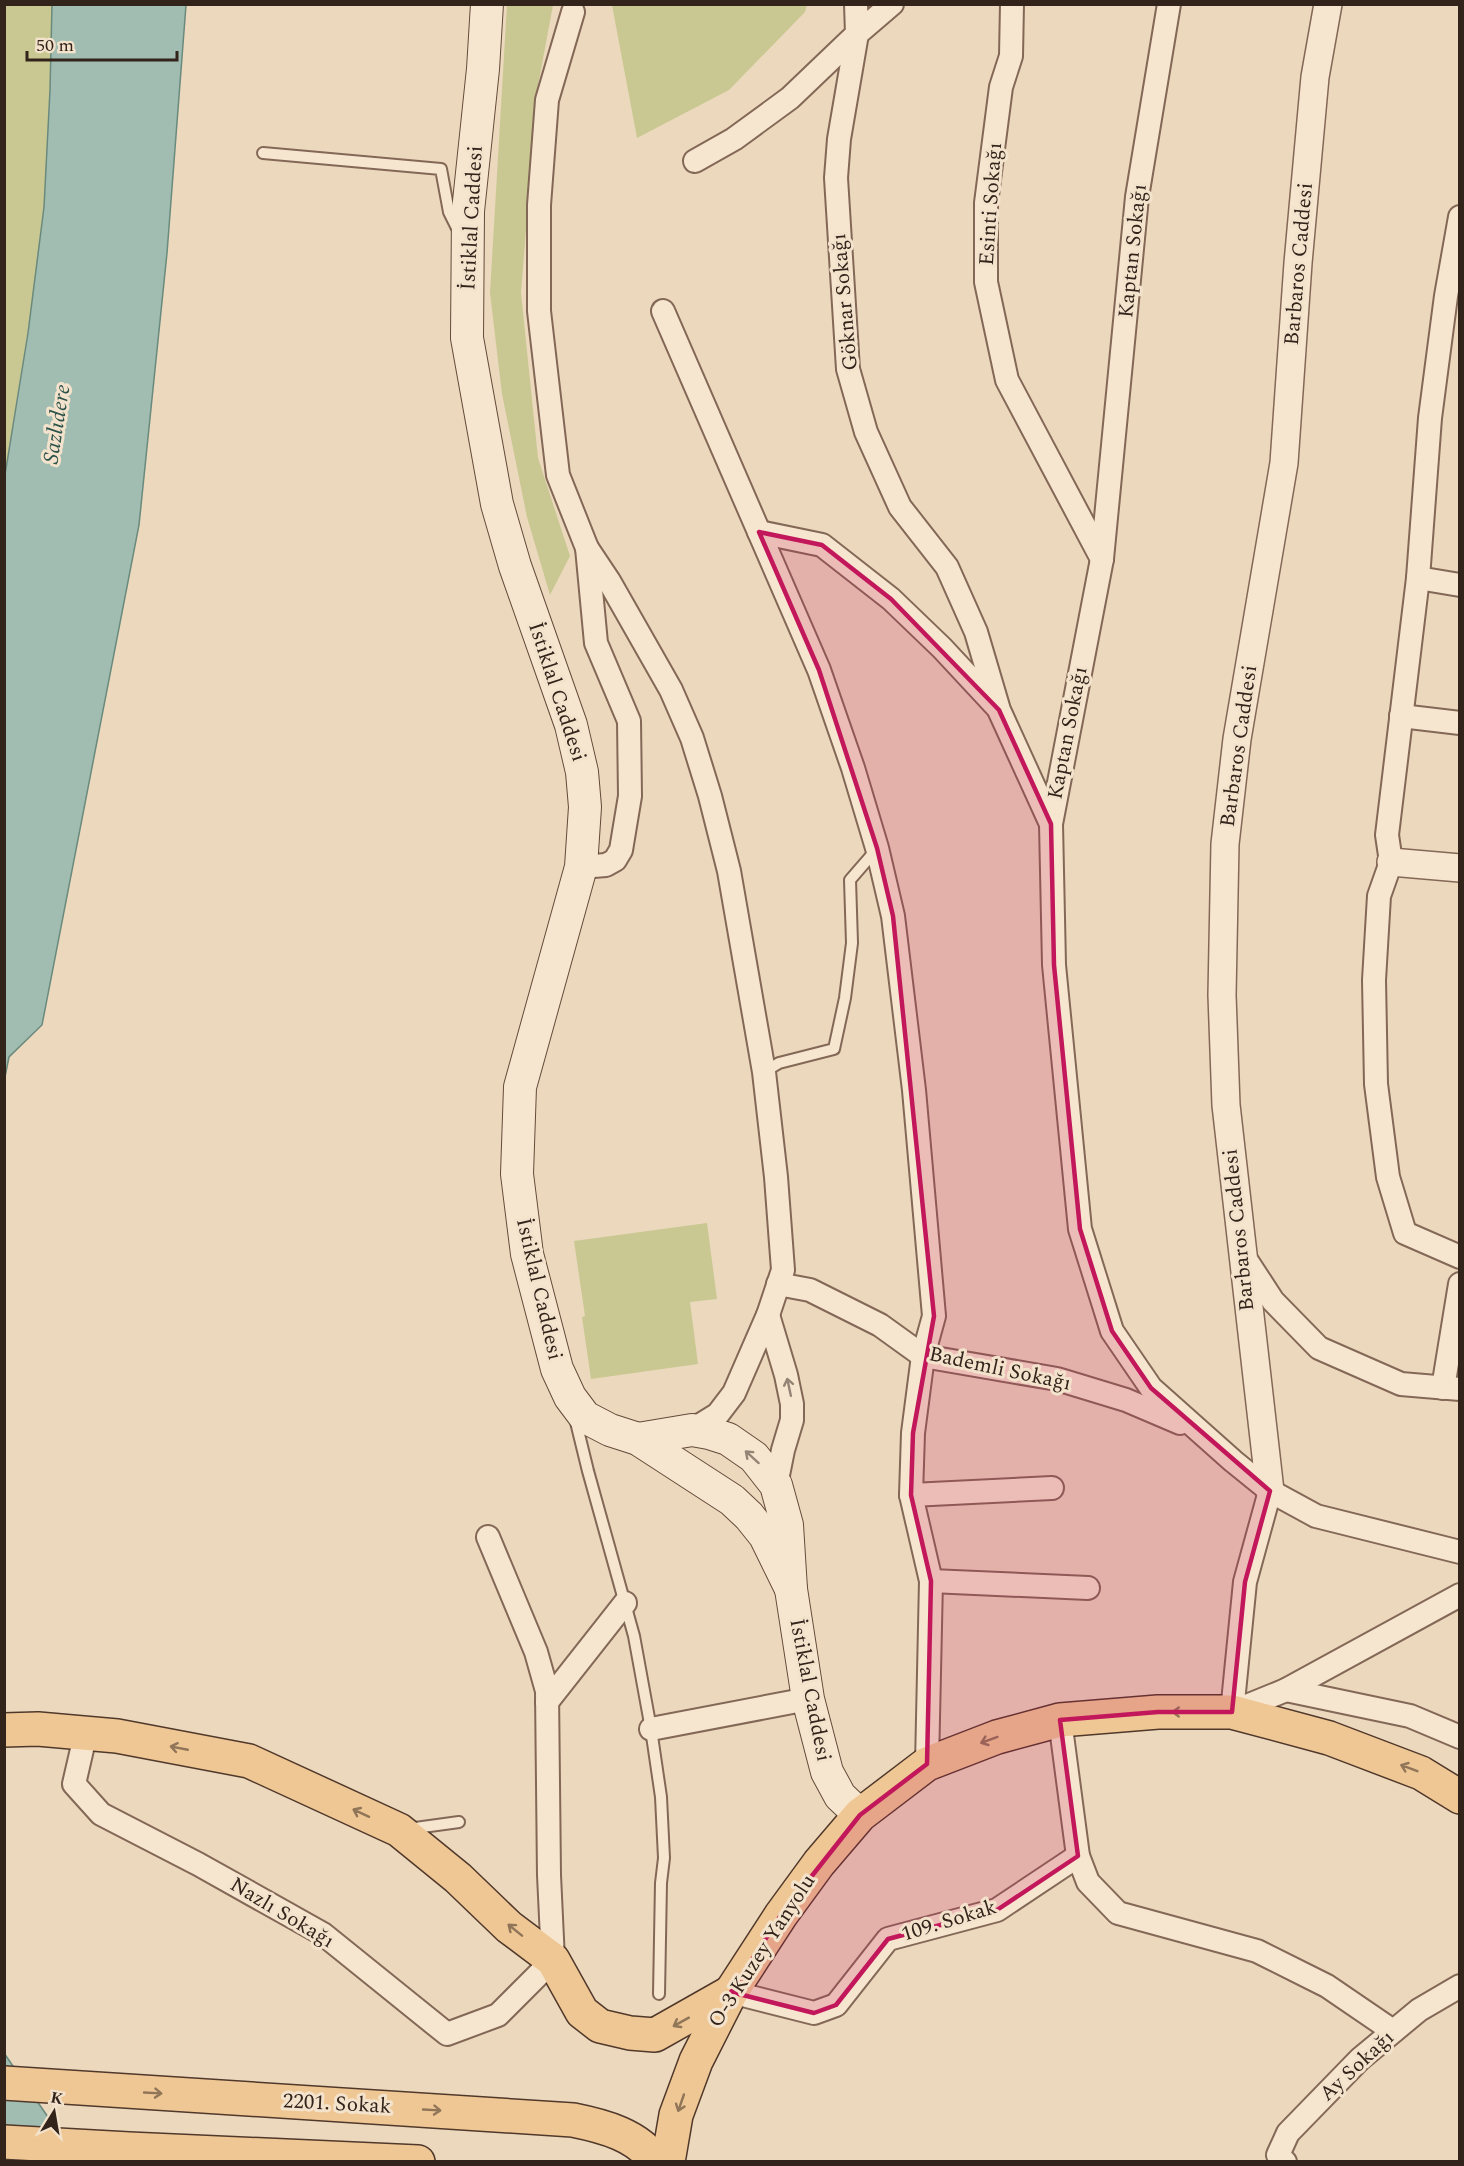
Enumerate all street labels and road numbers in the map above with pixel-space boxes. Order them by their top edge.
street label: Esinti Sokağı [971,141,1011,267]
street label: İstiklal Caddesi [452,145,492,291]
street label: Barbaros Caddesi [1276,181,1322,347]
street label: Kaptan Sokağı [1110,182,1156,320]
street label: Göknar Sokağı [823,232,867,372]
street label: İstiklal Caddesi [519,618,595,766]
street label: Barbaros Caddesi [1212,663,1266,829]
street label: Kaptan Sokağı [1039,664,1097,802]
street label: Barbaros Caddesi [1215,1147,1263,1313]
street label: İstiklal Caddesi [507,1215,571,1363]
street label: Bademli Sokağı [926,1338,1074,1400]
street label: İstiklal Caddesi [780,1616,840,1764]
street label: O-3 Kuzey Yanyolu [700,1868,824,2034]
street label: Nazlı Sokağı [224,1869,340,1957]
street label: 109. Sokak [897,1891,1001,1951]
street label: Ay Sokağı [1312,2023,1402,2109]
street label: 2201. Sokak [282,2085,392,2123]

